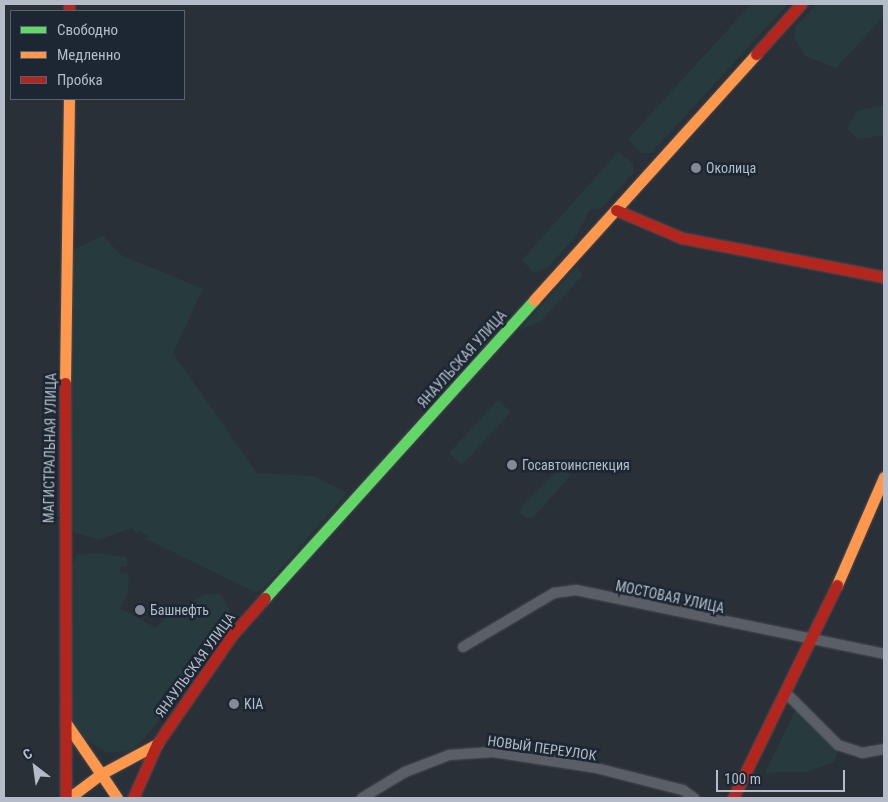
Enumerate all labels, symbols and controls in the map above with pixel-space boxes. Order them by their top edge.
legend [10,10,185,100]
text: Свободно [57,21,118,39]
text: Медленно [57,46,121,64]
text: Пробка [57,71,103,89]
place label: Околица [706,160,756,176]
marker: Околица [690,162,702,174]
street label: ЯНАУЛЬСКАЯ УЛИЦА [414,307,510,411]
street label: МАГИСТРАЛЬНАЯ УЛИЦА [40,373,60,523]
place label: Госавтоинспекция [522,457,630,473]
marker: Госавтоинспекция [506,459,518,471]
street label: МОСТОВАЯ УЛИЦА [614,577,726,617]
place label: Башнефть [150,602,209,618]
marker: Башнефть [134,604,146,616]
street label: ЯНАУЛЬСКАЯ УЛИЦА [151,609,239,721]
place label: KIA [244,696,263,712]
marker: KIA [228,698,240,710]
street label: НОВЫЙ ПЕРЕУЛОК [486,732,598,764]
north arrow [10,742,60,792]
text: С [20,745,35,763]
scale bar [718,760,847,792]
text: 100 m [724,770,761,788]

